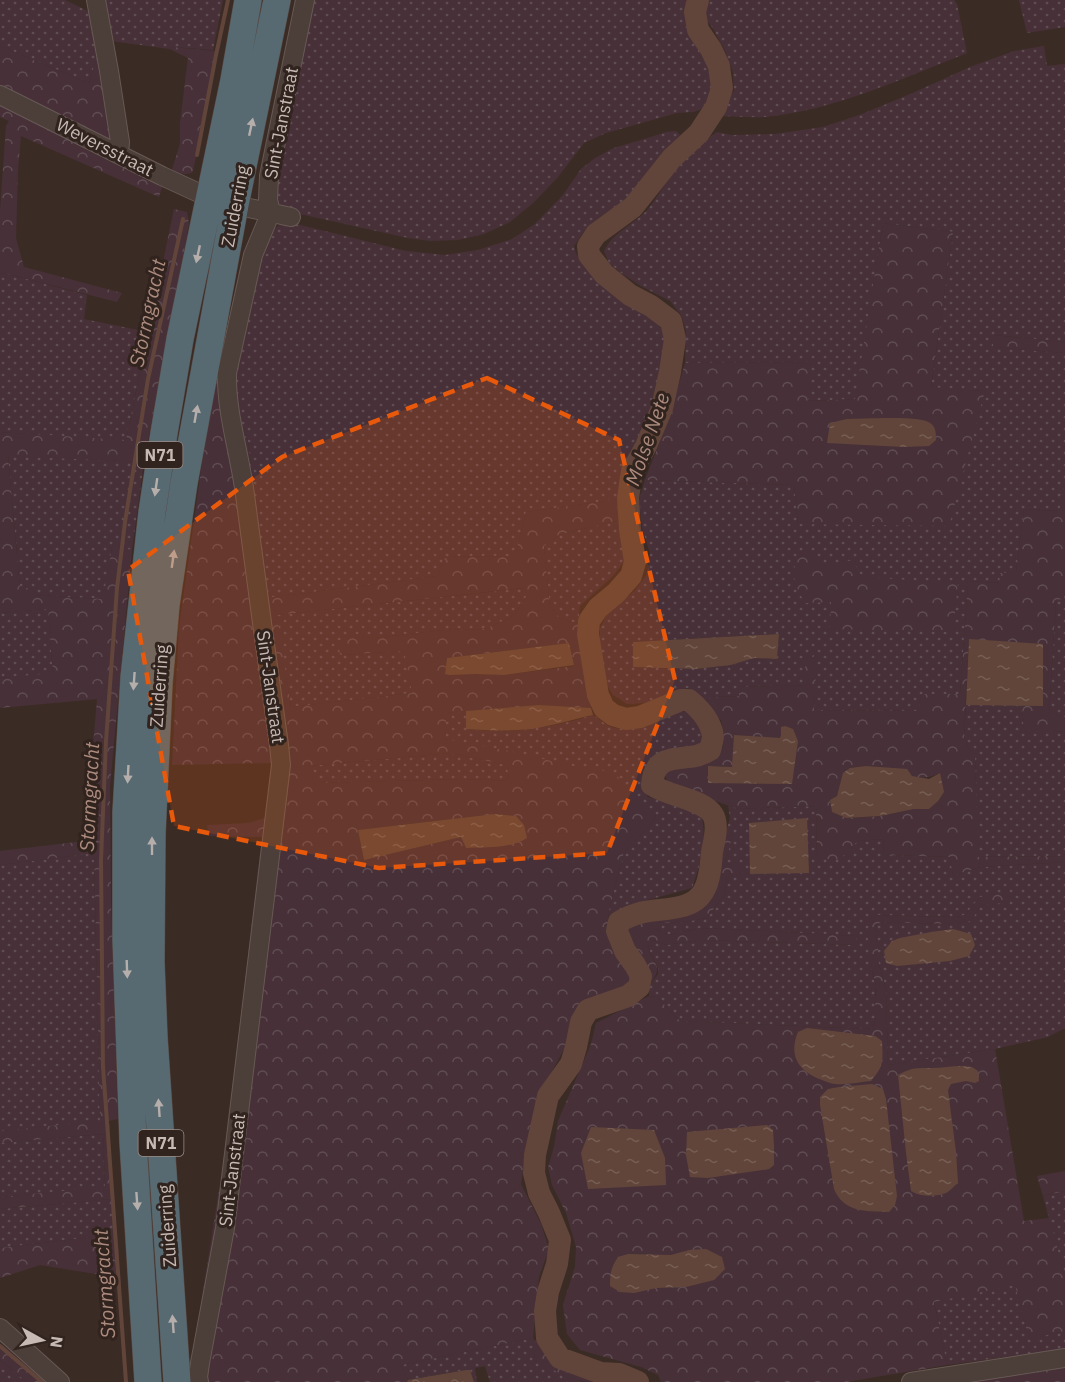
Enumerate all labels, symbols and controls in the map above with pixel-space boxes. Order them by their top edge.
street label: Sint-Janstraat [259,65,303,181]
street label: Weversstraat [52,113,158,181]
one-way arrow [247,117,256,136]
street label: Zuiderring [216,163,254,249]
one-way arrow [193,245,202,264]
water label: Stormgracht [122,256,172,369]
water label: Molse Nete [618,389,676,489]
one-way arrow [192,404,201,423]
road number: N71 [138,442,182,468]
one-way arrow [151,478,160,497]
one-way arrow [168,550,177,569]
street label: Sint-Janstraat [252,629,290,745]
street label: Zuiderring [145,643,173,728]
one-way arrow [129,671,138,690]
water label: Stormgracht [73,741,105,852]
one-way arrow [124,765,133,784]
one-way arrow [147,836,157,855]
one-way arrow [122,960,131,979]
one-way arrow [154,1099,164,1118]
street label: Sint-Janstraat [214,1112,250,1228]
road number: N71 [138,1130,184,1156]
street label: Zuiderring [153,1183,181,1268]
one-way arrow [132,1191,141,1210]
water label: Stormgracht [87,1228,121,1340]
north arrow [12,1310,72,1370]
one-way arrow [168,1314,178,1333]
text: N [46,1335,68,1349]

